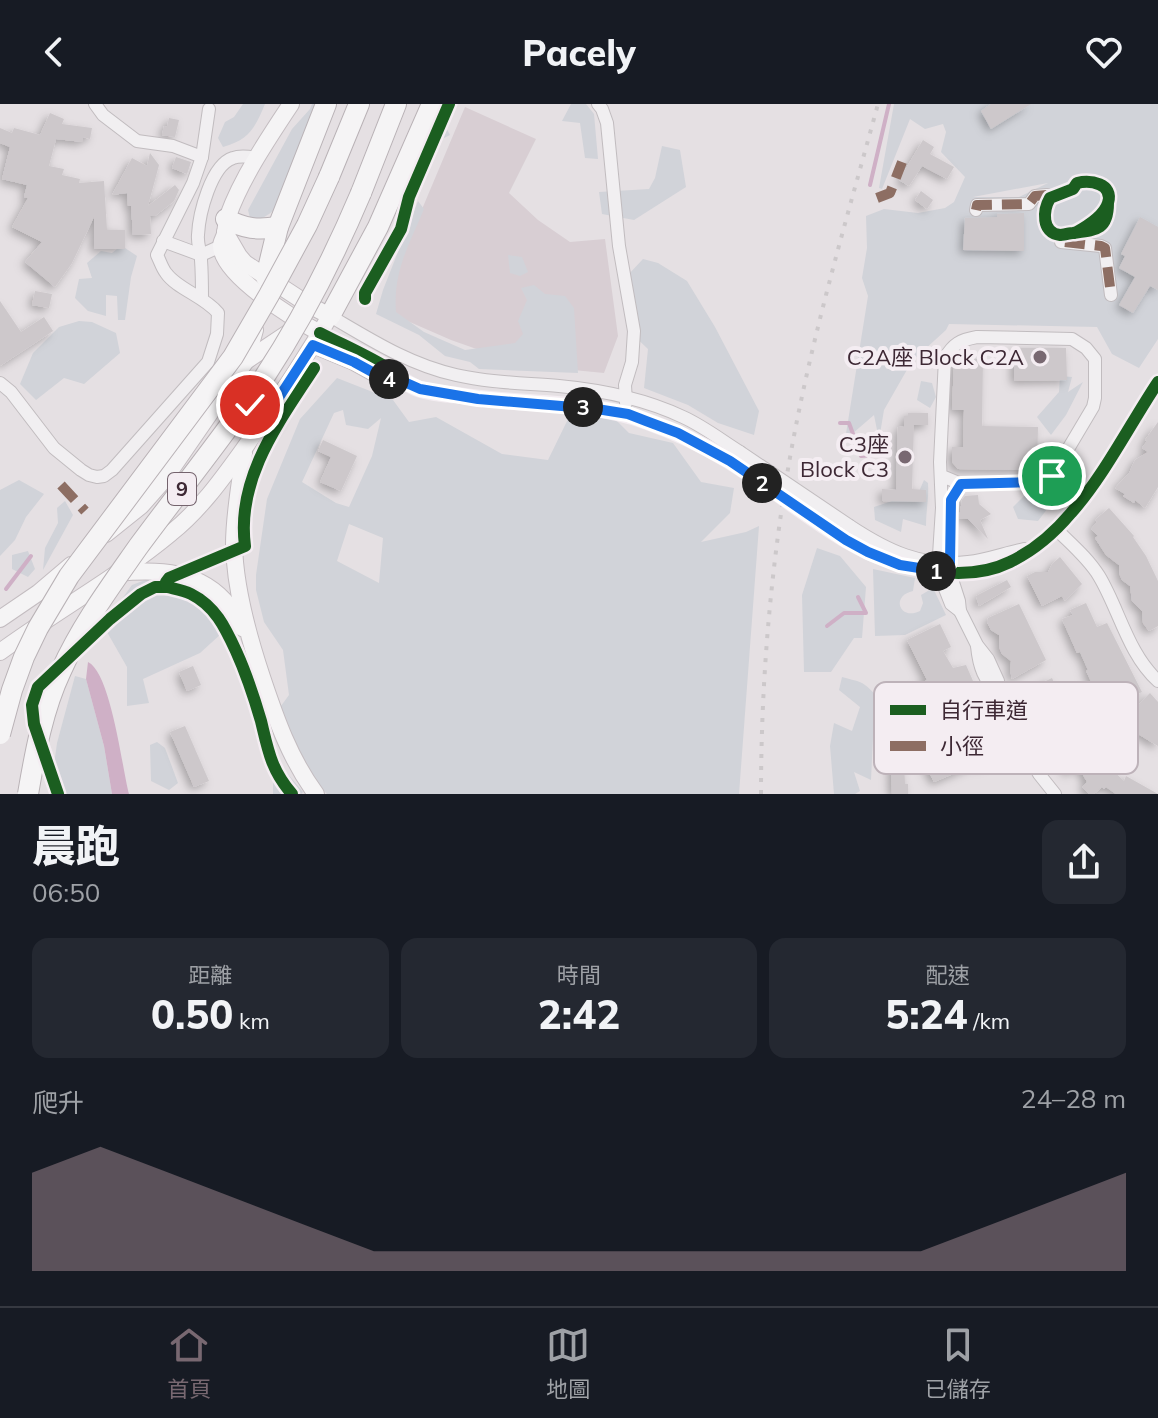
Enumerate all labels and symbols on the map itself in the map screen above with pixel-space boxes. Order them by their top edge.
place label: C2A座 Block C2A [847,343,1024,371]
marker: C2A座 Block C2A [1031,348,1049,366]
pin: 4 [369,359,409,399]
pin [216,371,284,439]
pin: 3 [563,387,603,427]
place label: C3座 Block C3 [800,430,889,483]
pin [1018,442,1086,510]
marker: C3座 Block C3 [896,448,914,466]
pin: 2 [742,463,782,503]
road number: 9 [168,473,196,505]
pin: 1 [916,551,956,591]
legend [874,682,1138,774]
text: 自行車道 [940,696,1028,724]
text: 小徑 [940,732,984,760]

